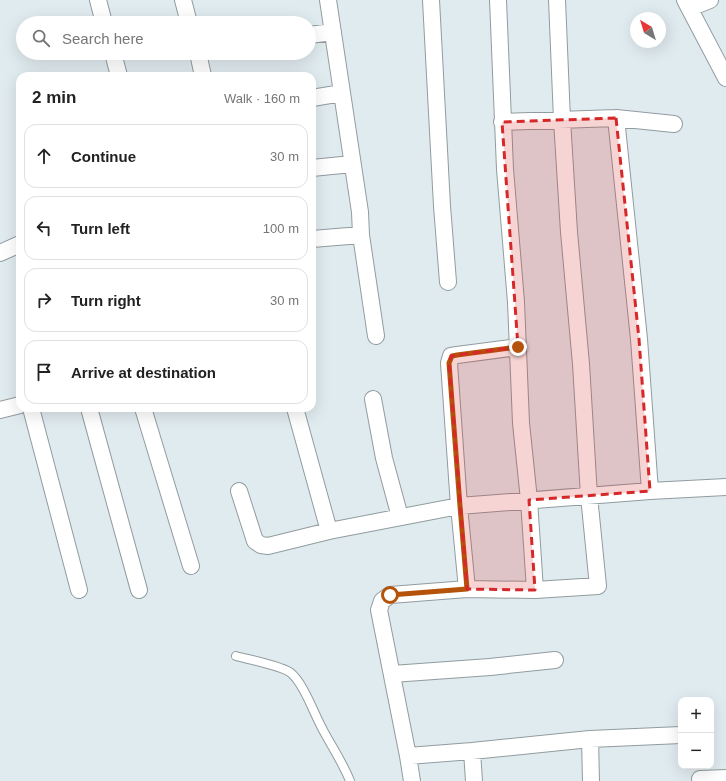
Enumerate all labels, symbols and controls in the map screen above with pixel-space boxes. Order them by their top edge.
north arrow [630,12,666,48]
search box [16,16,316,60]
icon: search [30,27,52,49]
text: Search here [62,30,144,47]
text: 2 min [32,88,76,107]
text: Walk · 160 m [224,91,300,106]
icon: ahead [33,145,55,167]
text: Continue [71,148,136,165]
text: 30 m [270,149,299,164]
icon: left [33,217,55,239]
text: Turn left [71,220,130,237]
text: 100 m [263,221,299,236]
icon: right [33,289,55,311]
text: Turn right [71,292,141,309]
text: 30 m [270,293,299,308]
route end [509,338,527,356]
icon: arrive [33,361,55,383]
text: Arrive at destination [71,364,216,381]
route start [381,586,399,604]
map controls [678,697,714,769]
button: + [678,697,714,733]
button: − [678,733,714,769]

